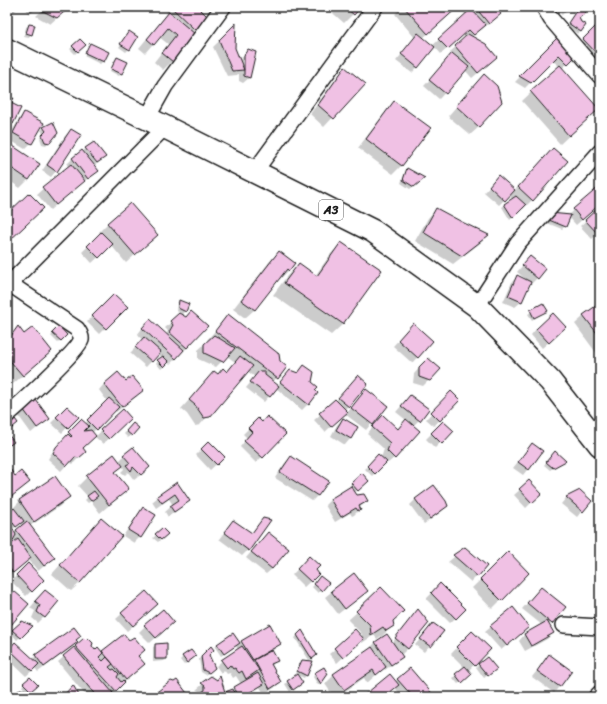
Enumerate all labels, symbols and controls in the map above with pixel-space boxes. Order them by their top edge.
road number: A3 [319,200,343,220]

